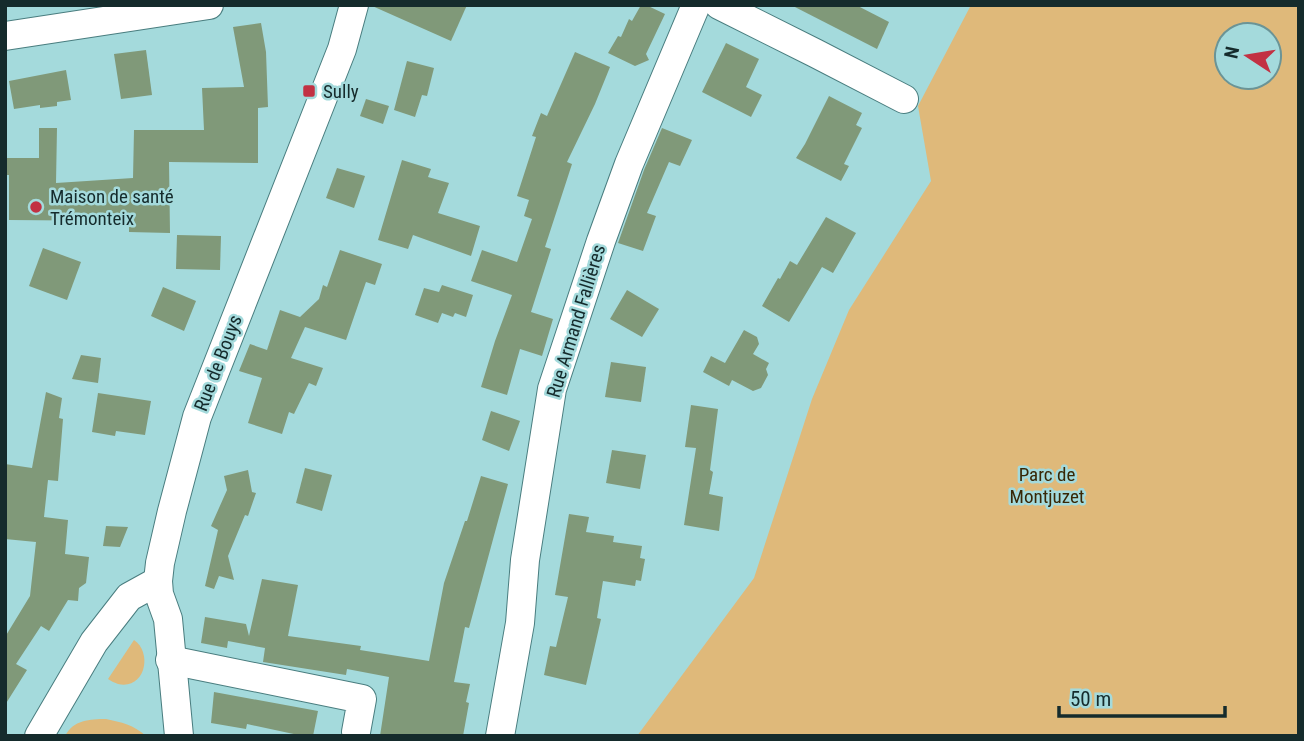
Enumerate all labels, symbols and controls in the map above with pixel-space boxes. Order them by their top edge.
north arrow [1213,21,1283,91]
text: N [1219,44,1244,61]
place label: Sully [323,80,359,103]
marker: Sully [301,83,317,99]
place label: Maison de santé Trémonteix [50,185,174,230]
marker: Maison de santé Trémonteix [28,199,44,215]
street label: Rue Armand Fallières [542,242,610,400]
street label: Rue de Bouys [189,312,247,414]
park label: Parc de Montjuzet [1010,463,1084,508]
scale bar [1059,674,1225,718]
text: 50 m [1070,687,1111,711]

